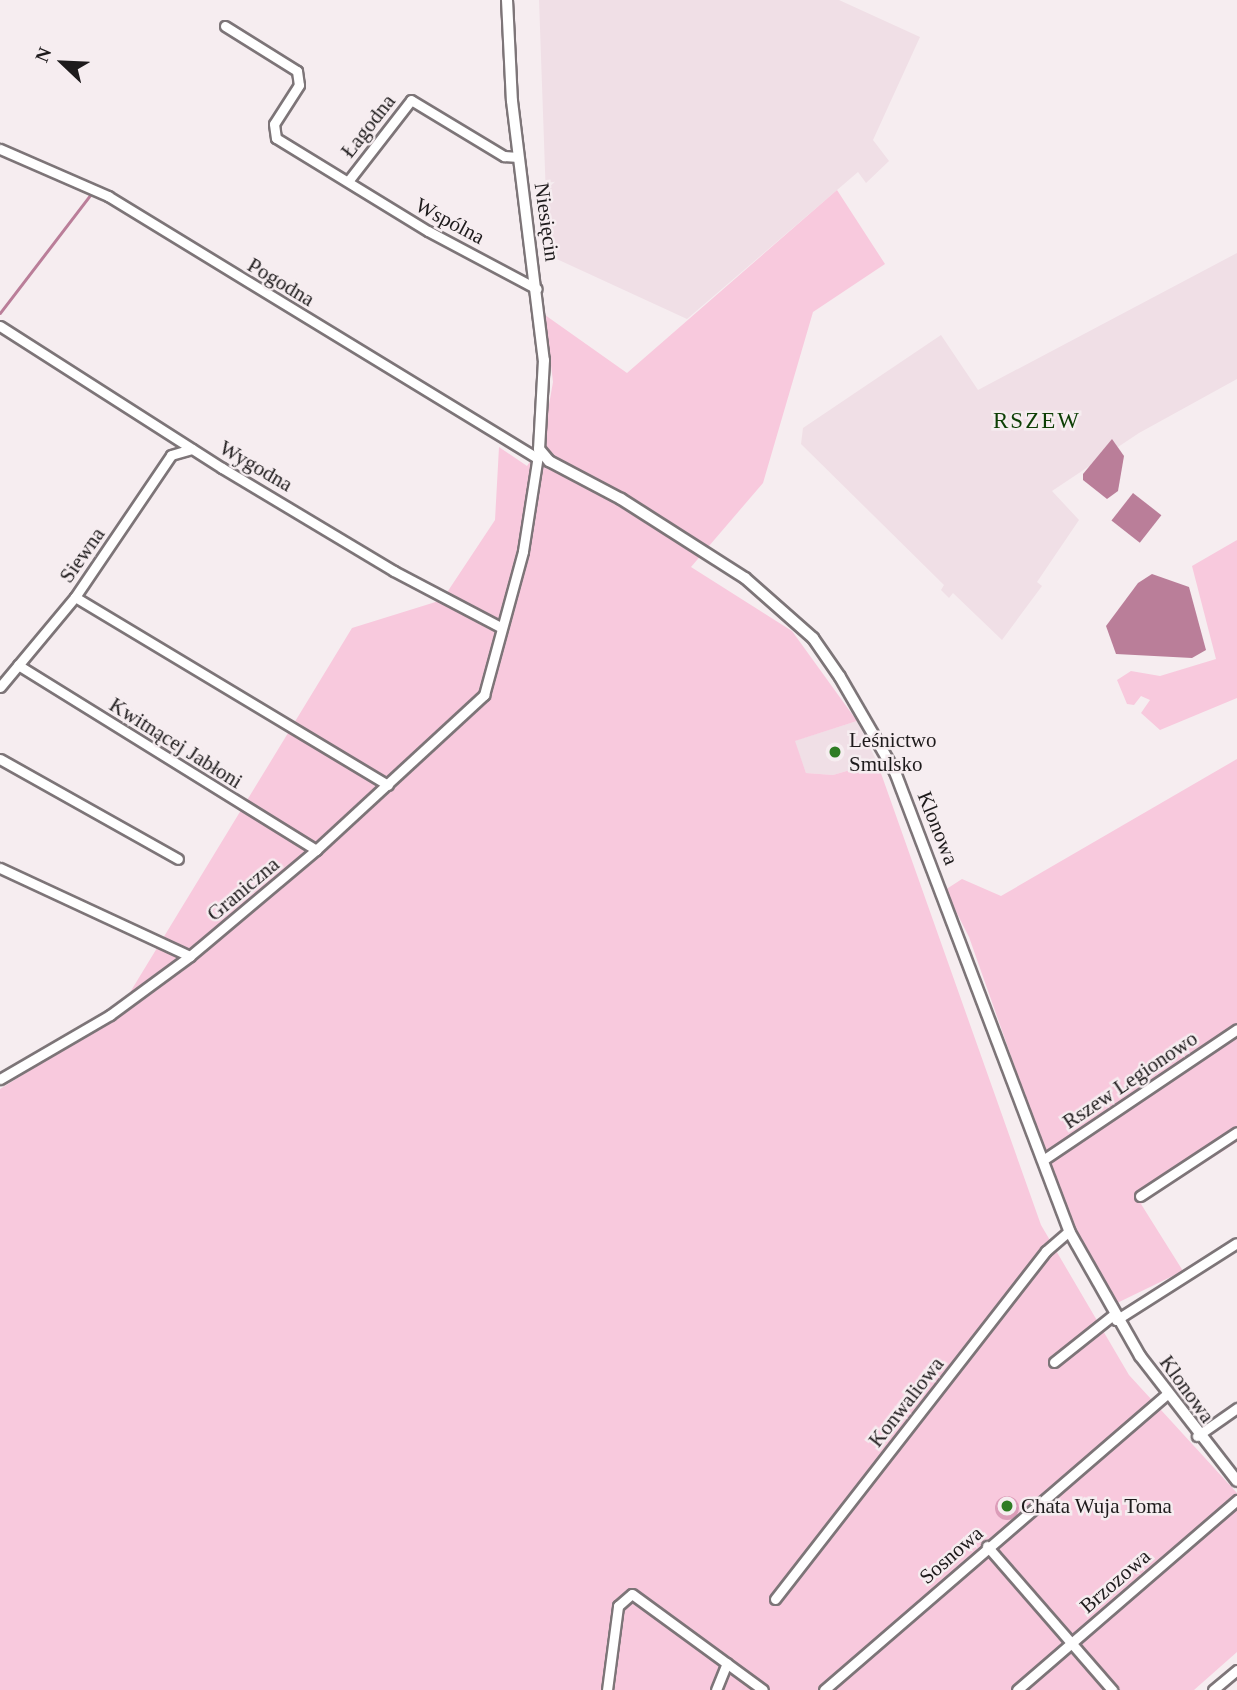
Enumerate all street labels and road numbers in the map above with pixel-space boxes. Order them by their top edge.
street label: Łagodna [335,89,401,163]
street label: Niesięcin [529,181,565,263]
street label: Wspólna [411,192,489,250]
street label: Pogodna [243,252,319,312]
street label: Wygodna [215,435,297,497]
street label: Siewna [54,522,110,588]
street label: Kwitnącej Jabłoni [105,692,247,794]
street label: Klonowa [912,788,964,868]
street label: Graniczna [202,852,284,926]
street label: Rszew Legionowo [1058,1026,1202,1134]
street label: Klonowa [1154,1350,1220,1428]
street label: Konwaliowa [863,1352,949,1452]
street label: Sosnowa [914,1521,988,1589]
street label: Brzozowa [1075,1544,1155,1618]

